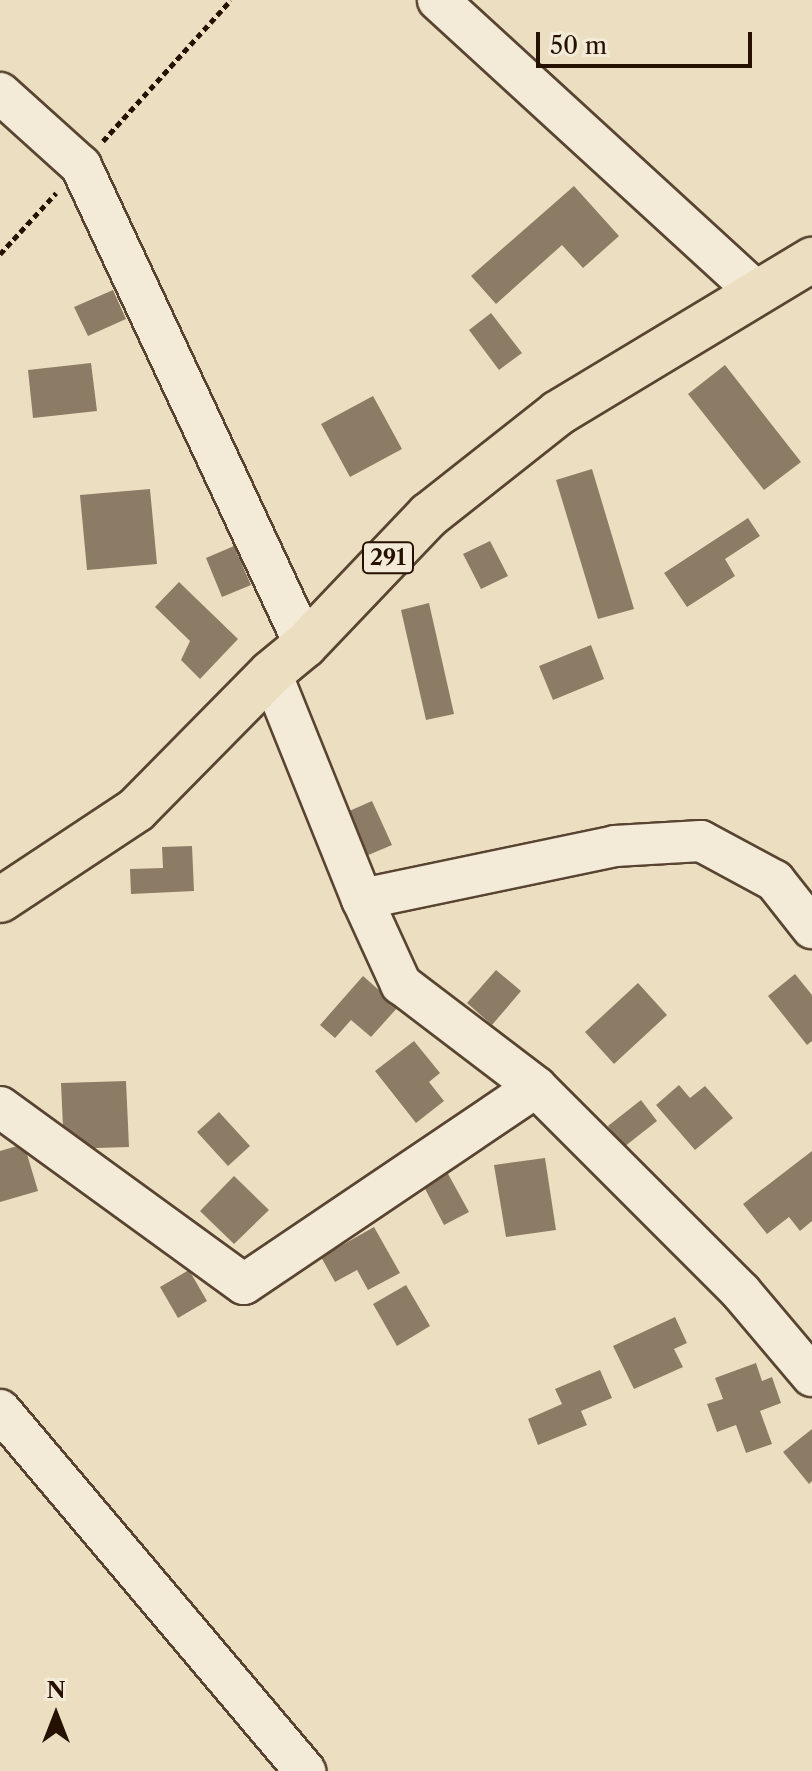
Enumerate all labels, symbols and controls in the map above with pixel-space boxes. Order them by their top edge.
scale bar [540,16,756,66]
text: 50 m [550,31,607,60]
road number: 291 [360,540,416,576]
north arrow [16,1675,96,1755]
text: N [46,1677,66,1704]

